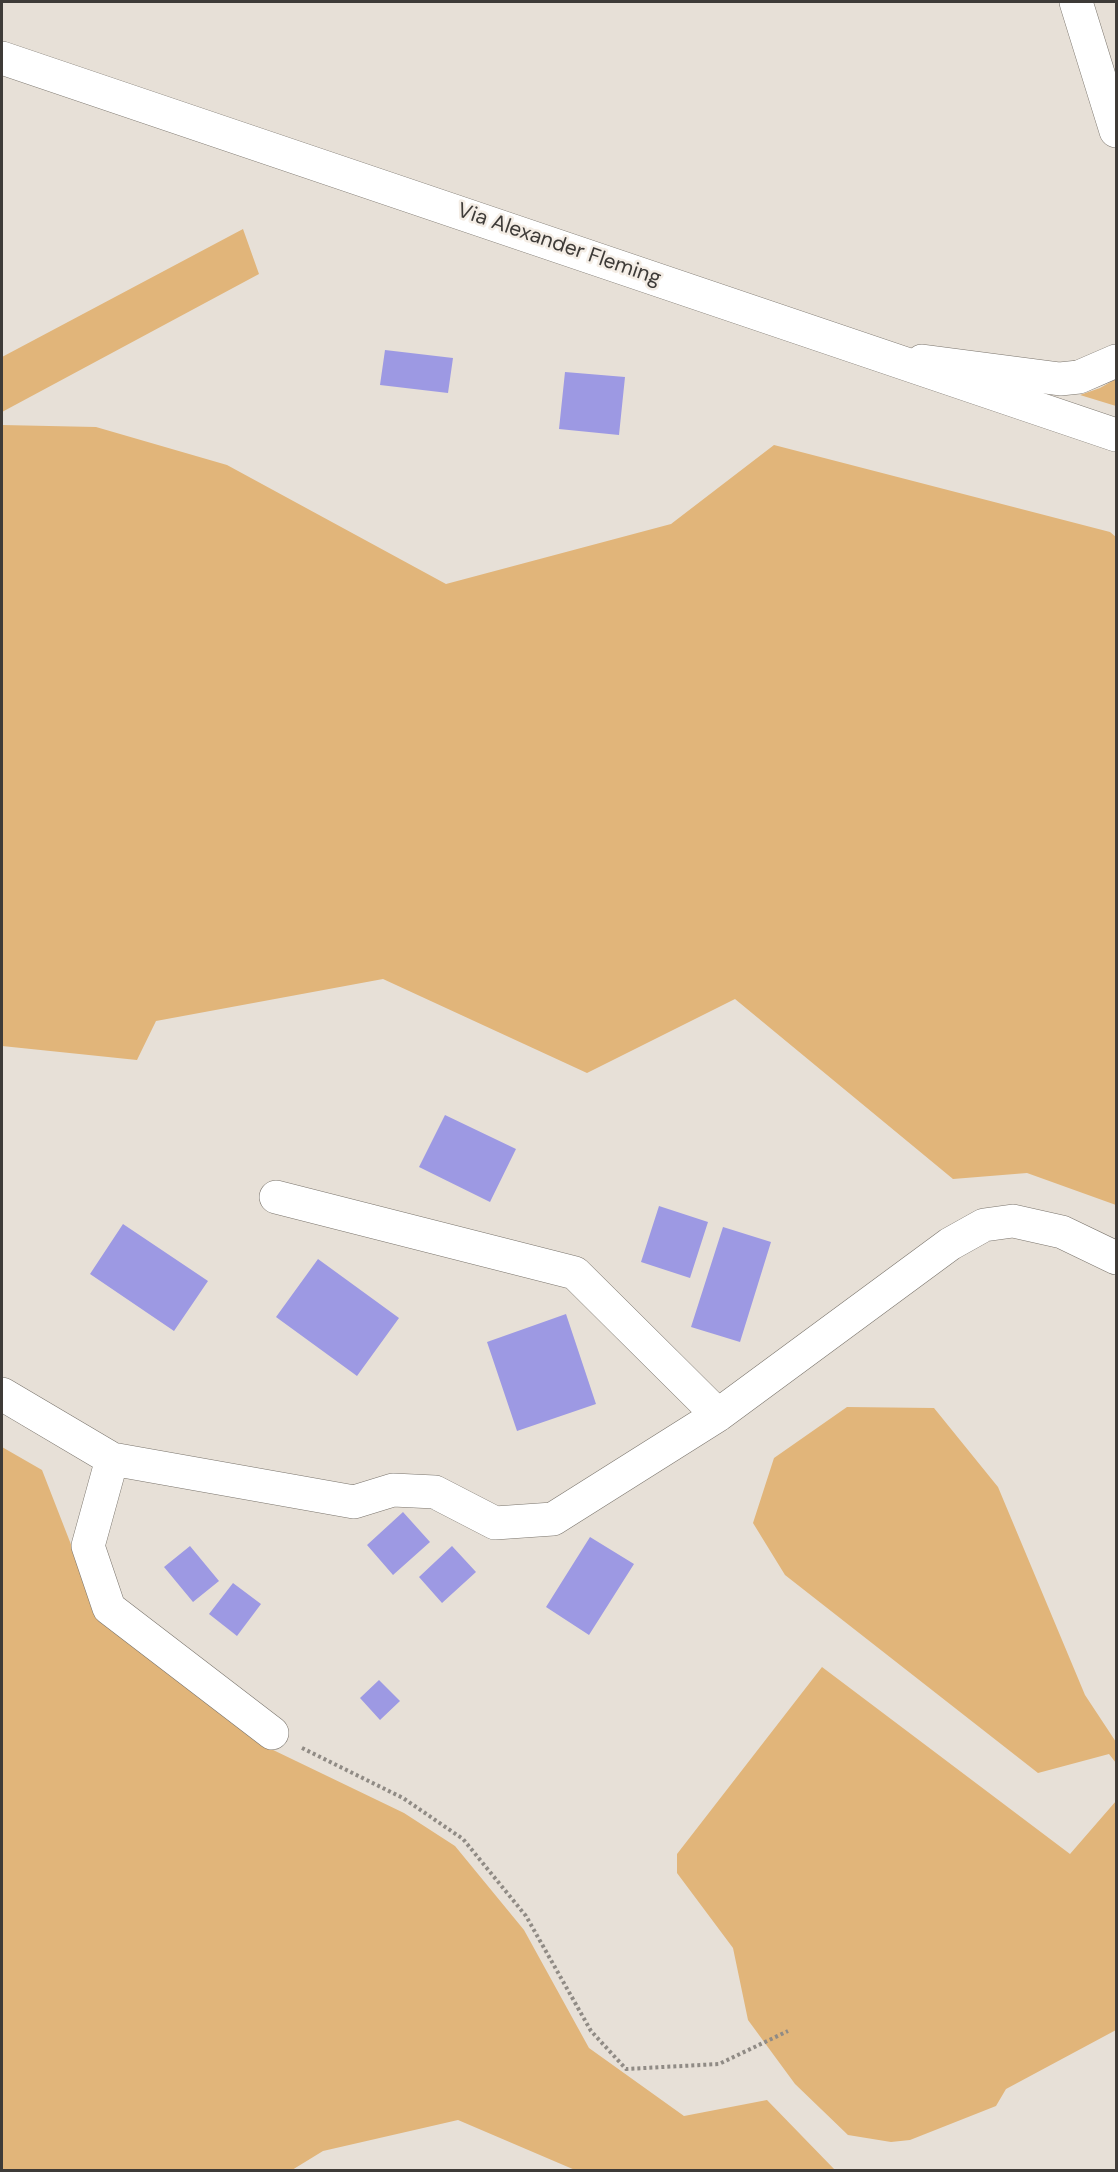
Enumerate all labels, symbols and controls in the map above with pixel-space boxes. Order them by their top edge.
street label: Via Alexander Fleming [454,198,664,292]

